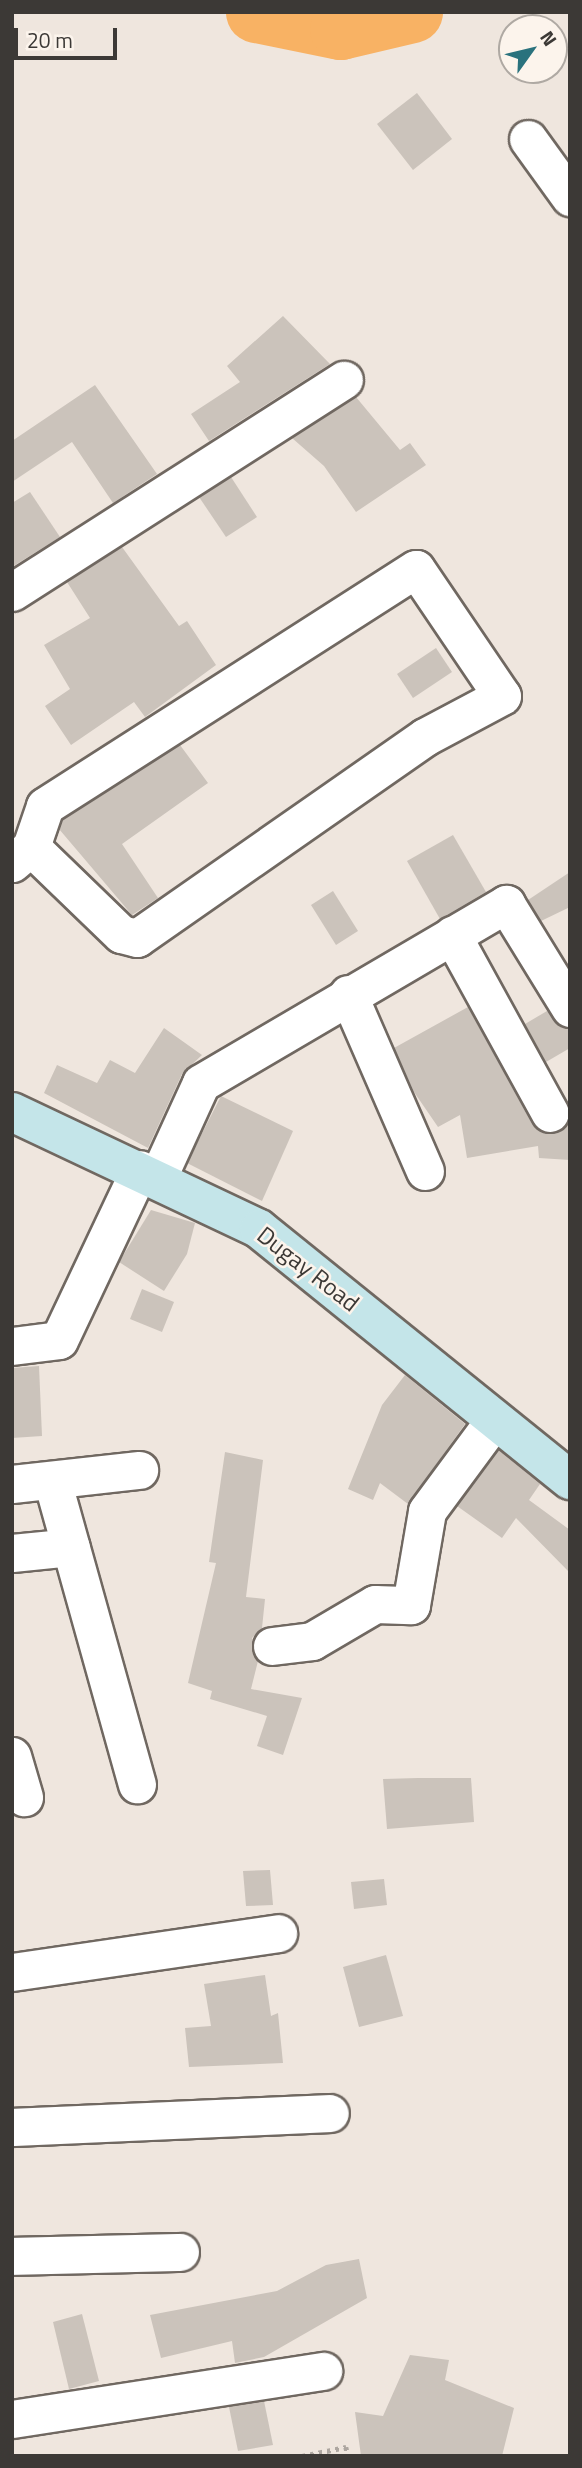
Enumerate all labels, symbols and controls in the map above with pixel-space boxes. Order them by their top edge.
scale bar [18,14,121,58]
north arrow [498,14,568,84]
text: 20 m [27,24,73,56]
text: N [533,25,565,52]
street label: Dugay Road [251,1220,365,1318]

